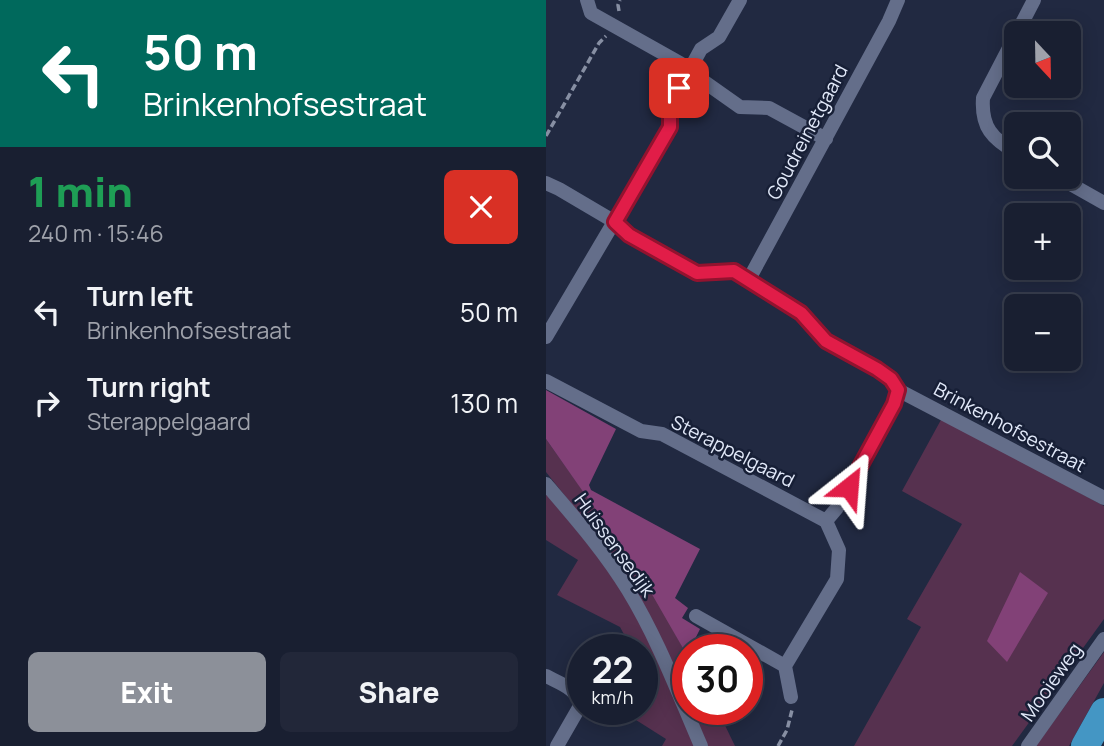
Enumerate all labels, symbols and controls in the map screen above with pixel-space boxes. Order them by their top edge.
text: 50 m [143,18,258,85]
north arrow [1004,21,1082,98]
map controls [1004,21,1081,371]
icon: left [28,28,119,119]
pin [649,58,709,118]
street label: Goudreinetgaard [760,60,854,204]
icon: arrive [660,69,698,107]
text: Brinkenhofsestraat [143,82,427,126]
button: search [1004,112,1081,189]
text: 1 min [28,162,133,220]
button: close [444,170,518,244]
button: + [1004,203,1081,280]
text: 240 m · 15:46 [28,217,164,249]
text: Turn left [87,278,194,314]
icon: left [28,293,66,331]
text: 50 m [460,294,518,330]
button: − [1004,294,1081,371]
text: Brinkenhofsestraat [87,314,291,346]
text: Turn right [87,369,211,405]
street label: Brinkenhofsestraat [929,376,1091,478]
icon: right [28,384,66,422]
text: 130 m [450,385,518,421]
text: Sterappelgaard [87,405,251,437]
street label: Sterappelgaard [667,409,799,493]
position arrow [812,450,886,524]
street label: Huissensedijk [569,488,662,602]
speed limit sign: 30 [672,634,763,725]
street label: Mooieweg [1014,638,1088,726]
text: 22 [592,646,633,694]
button: Exit [28,652,266,732]
button: Share [280,652,518,732]
text: km/h [592,685,633,709]

